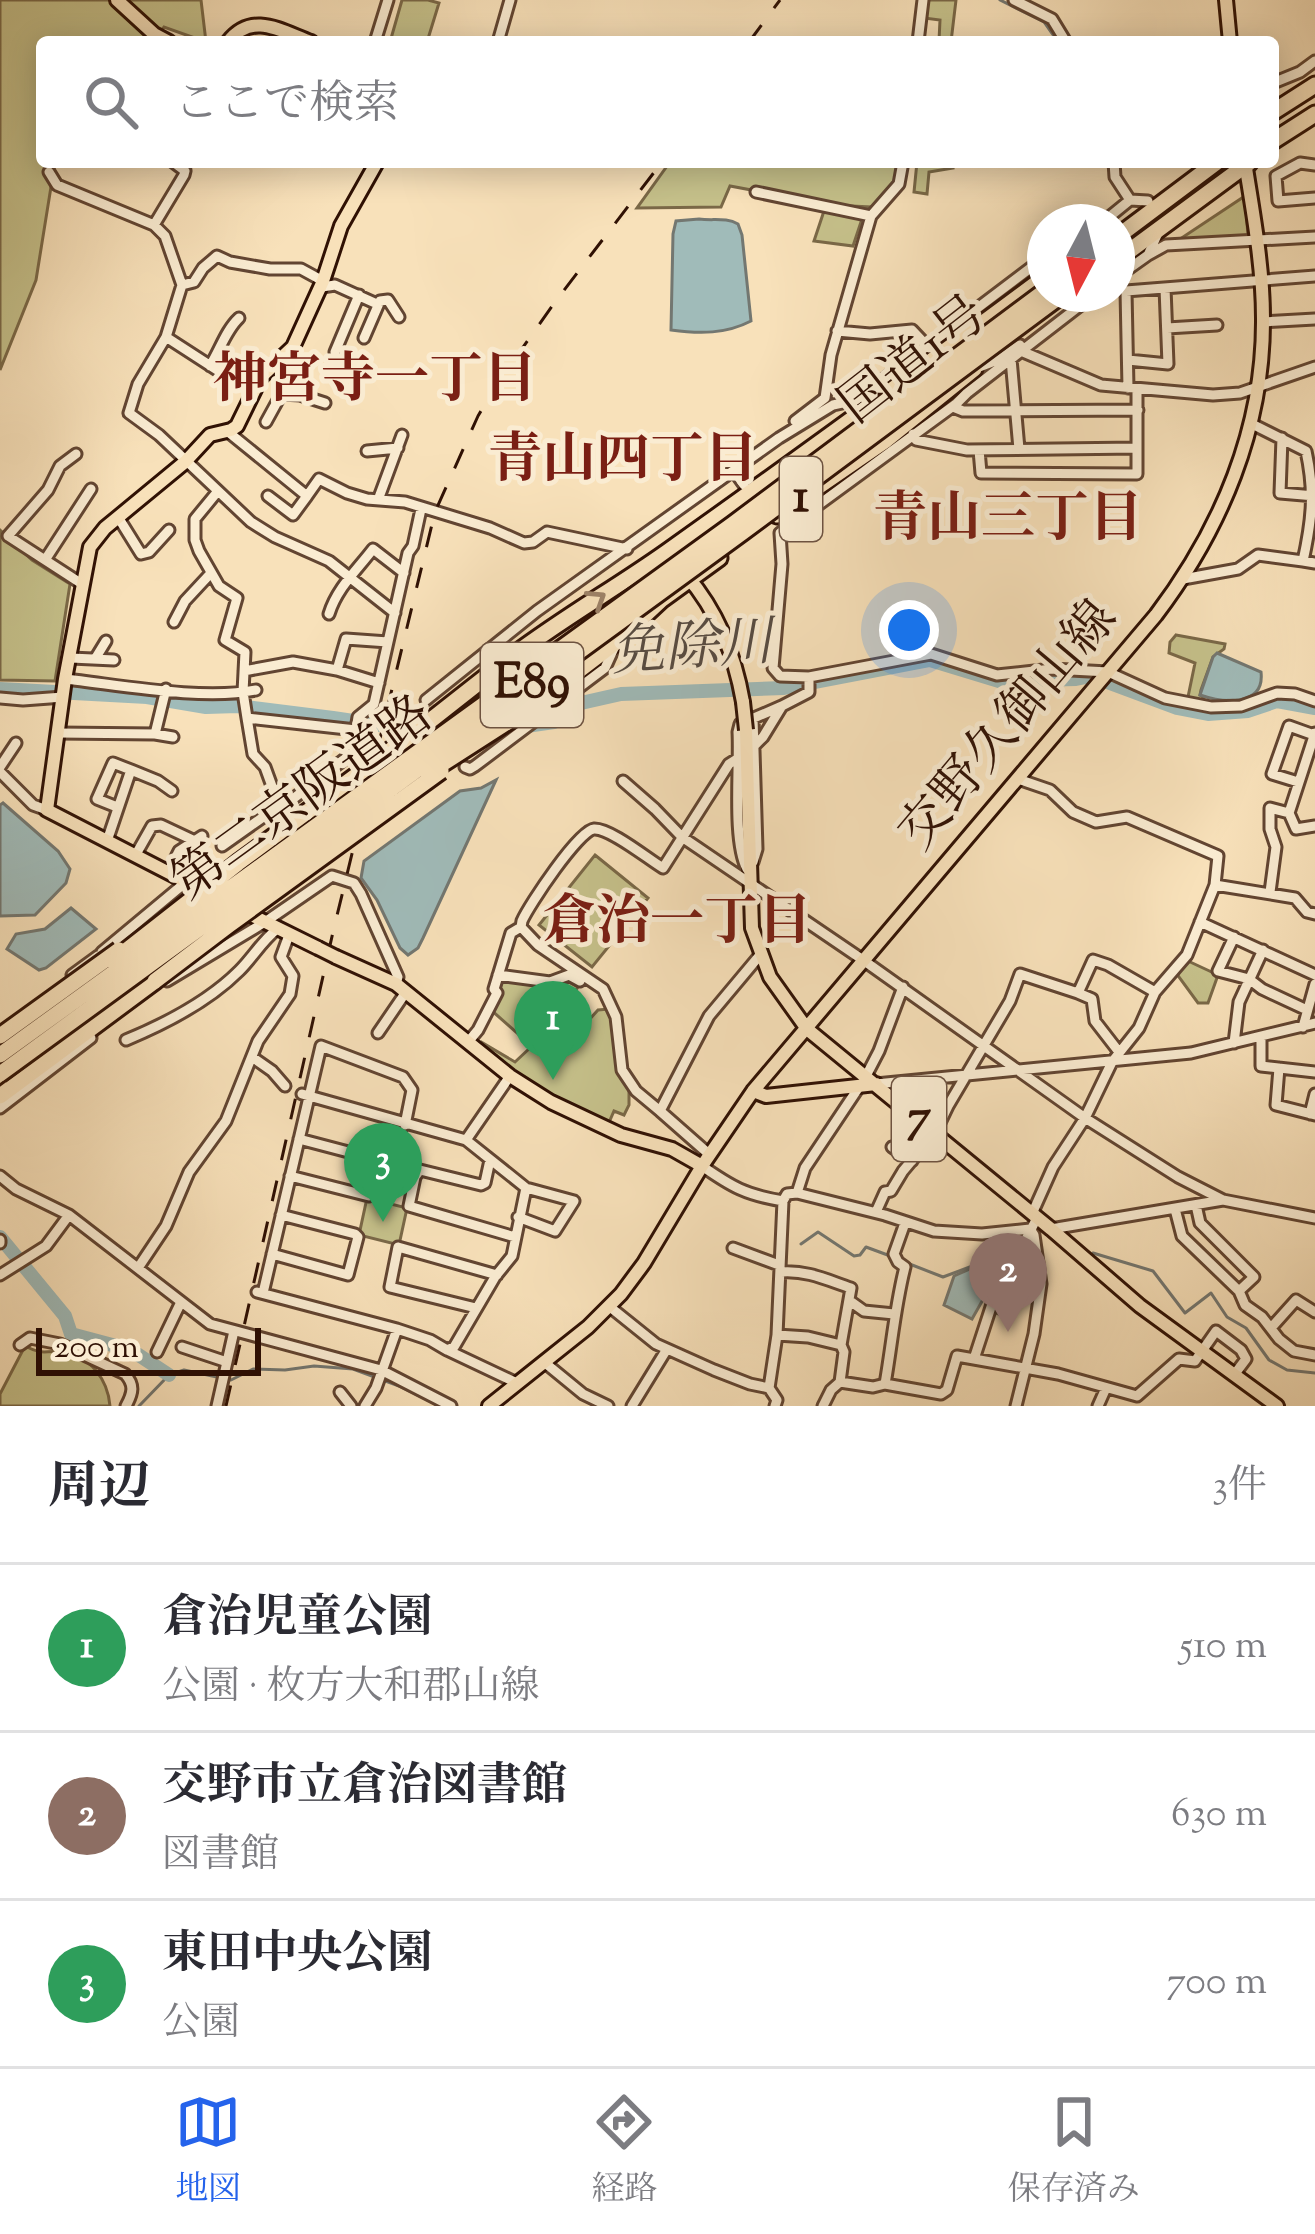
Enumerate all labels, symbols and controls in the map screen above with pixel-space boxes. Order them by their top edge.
search box [36,36,1279,168]
icon: search [78,69,144,135]
text: ここで検索 [174,74,399,139]
north arrow [1027,204,1135,312]
street label: 国道1号 [825,281,1005,443]
district label: 神宮寺一丁目 [213,344,537,422]
district label: 青山四丁目 [488,424,758,502]
road number: 1 [780,457,822,541]
district label: 青山三丁目 [873,483,1143,561]
street label: 交野久御山線 [884,586,1136,868]
one-way arrow [584,592,606,614]
your location [879,600,939,660]
water label: 免除川 [608,606,781,696]
road number: E89 [481,643,583,727]
street label: 第二京阪道路 [159,681,449,919]
district label: 倉治一丁目 [542,886,812,964]
pin: 1 [514,981,592,1080]
road number: 7 [892,1077,946,1161]
pin: 3 [344,1123,422,1222]
pin: 2 [969,1233,1047,1332]
scale bar [36,1322,261,1375]
text: 200 m [54,1325,139,1373]
text: 周辺 [48,1453,150,1526]
text: 3件 [1212,1460,1267,1516]
text: 倉治児童公園 [162,1588,432,1653]
text: 1 [80,1620,94,1676]
text: 510 m [1180,1620,1267,1676]
text: 公園 · 枚方大和郡山線 [162,1661,539,1717]
text: 交野市立倉治図書館 [162,1756,567,1821]
text: 2 [78,1788,96,1844]
text: 630 m [1171,1788,1267,1844]
text: 図書館 [162,1829,279,1885]
text: 東田中央公園 [162,1924,432,1989]
text: 3 [79,1956,95,2012]
text: 700 m [1166,1956,1267,2012]
text: 公園 [162,1997,240,2053]
tab: 地図 [175,2089,241,2215]
tab: 経路 [591,2089,657,2215]
tab: 保存済み [1008,2089,1140,2215]

